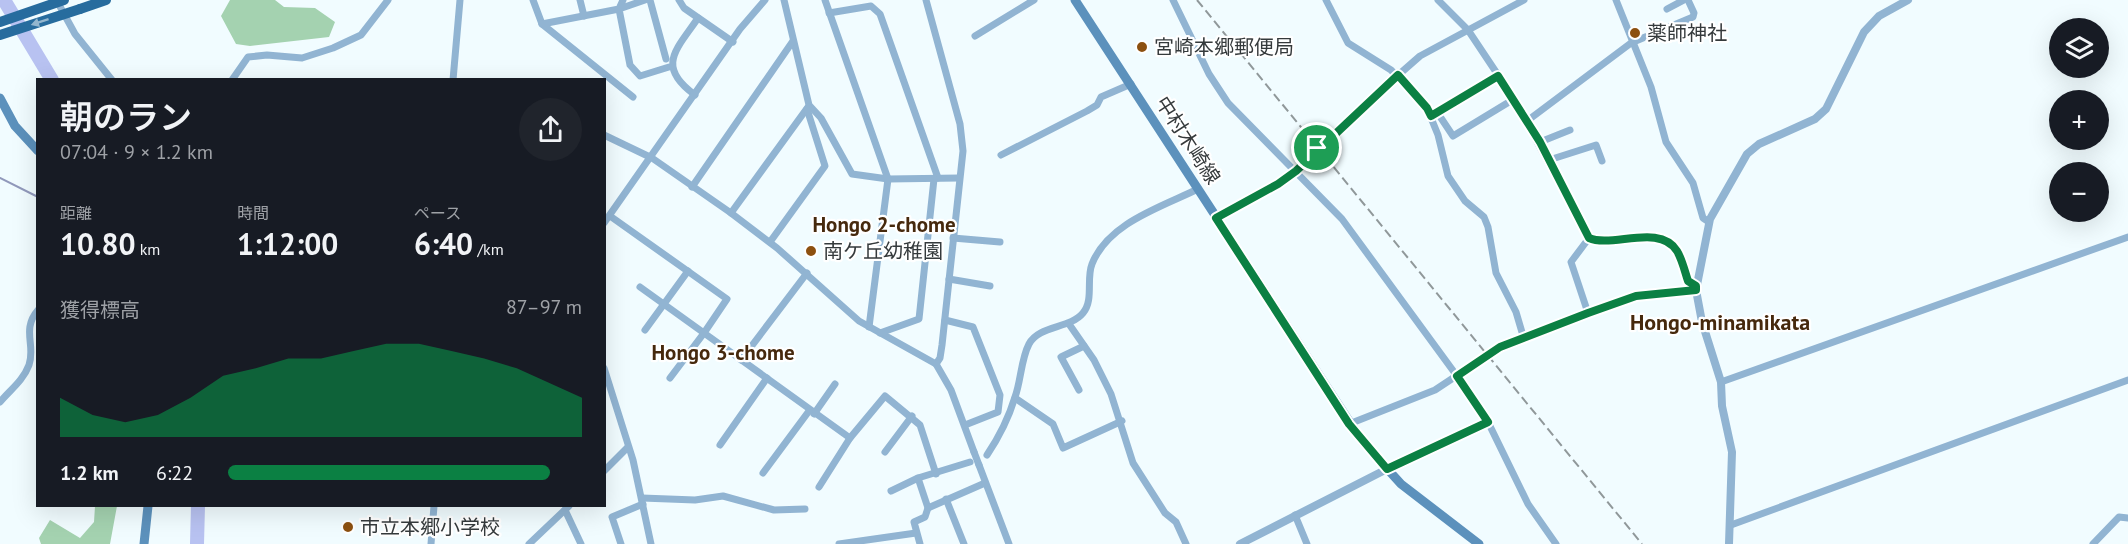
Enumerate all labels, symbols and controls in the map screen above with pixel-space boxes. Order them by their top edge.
one-way arrow [31,18,49,27]
map controls [2049,18,2109,222]
button: layers [2049,18,2109,78]
place label: 薬師神社 [1647,20,1727,46]
marker: 薬師神社 [1628,26,1642,40]
place label: 宮崎本郷郵便局 [1154,34,1294,60]
marker: 宮崎本郷郵便局 [1135,40,1149,54]
button: + [2049,90,2109,150]
street label: 中村木崎線 [1150,91,1226,189]
text: 朝のラン [60,95,192,138]
button: share [519,98,582,161]
pin [1291,122,1342,173]
icon: arrive [1300,131,1333,164]
text: 07:04 · 9 × 1.2 km [60,139,213,165]
button: − [2049,162,2109,222]
text: 距離 [60,203,92,223]
text: 時間 [237,203,269,223]
text: ペース [414,203,461,223]
district label: Hongo 2-chome [812,211,956,238]
text: 10.80 [60,224,135,263]
text: 1:12:00 [237,224,338,263]
text: 6:40 [414,224,473,263]
place label: 南ケ丘幼稚園 [823,238,943,264]
text: km [135,239,160,259]
text: /km [473,239,504,259]
marker: 南ケ丘幼稚園 [804,244,818,258]
text: 87–97 m [506,294,582,320]
text: 獲得標高 [60,297,140,323]
district label: Hongo-minamikata [1630,308,1810,336]
district label: Hongo 3-chome [651,339,795,366]
text: 1.2 km [60,460,119,486]
text: 6:22 [156,460,193,486]
place label: 市立本郷小学校 [360,514,500,540]
marker: 市立本郷小学校 [341,520,355,534]

